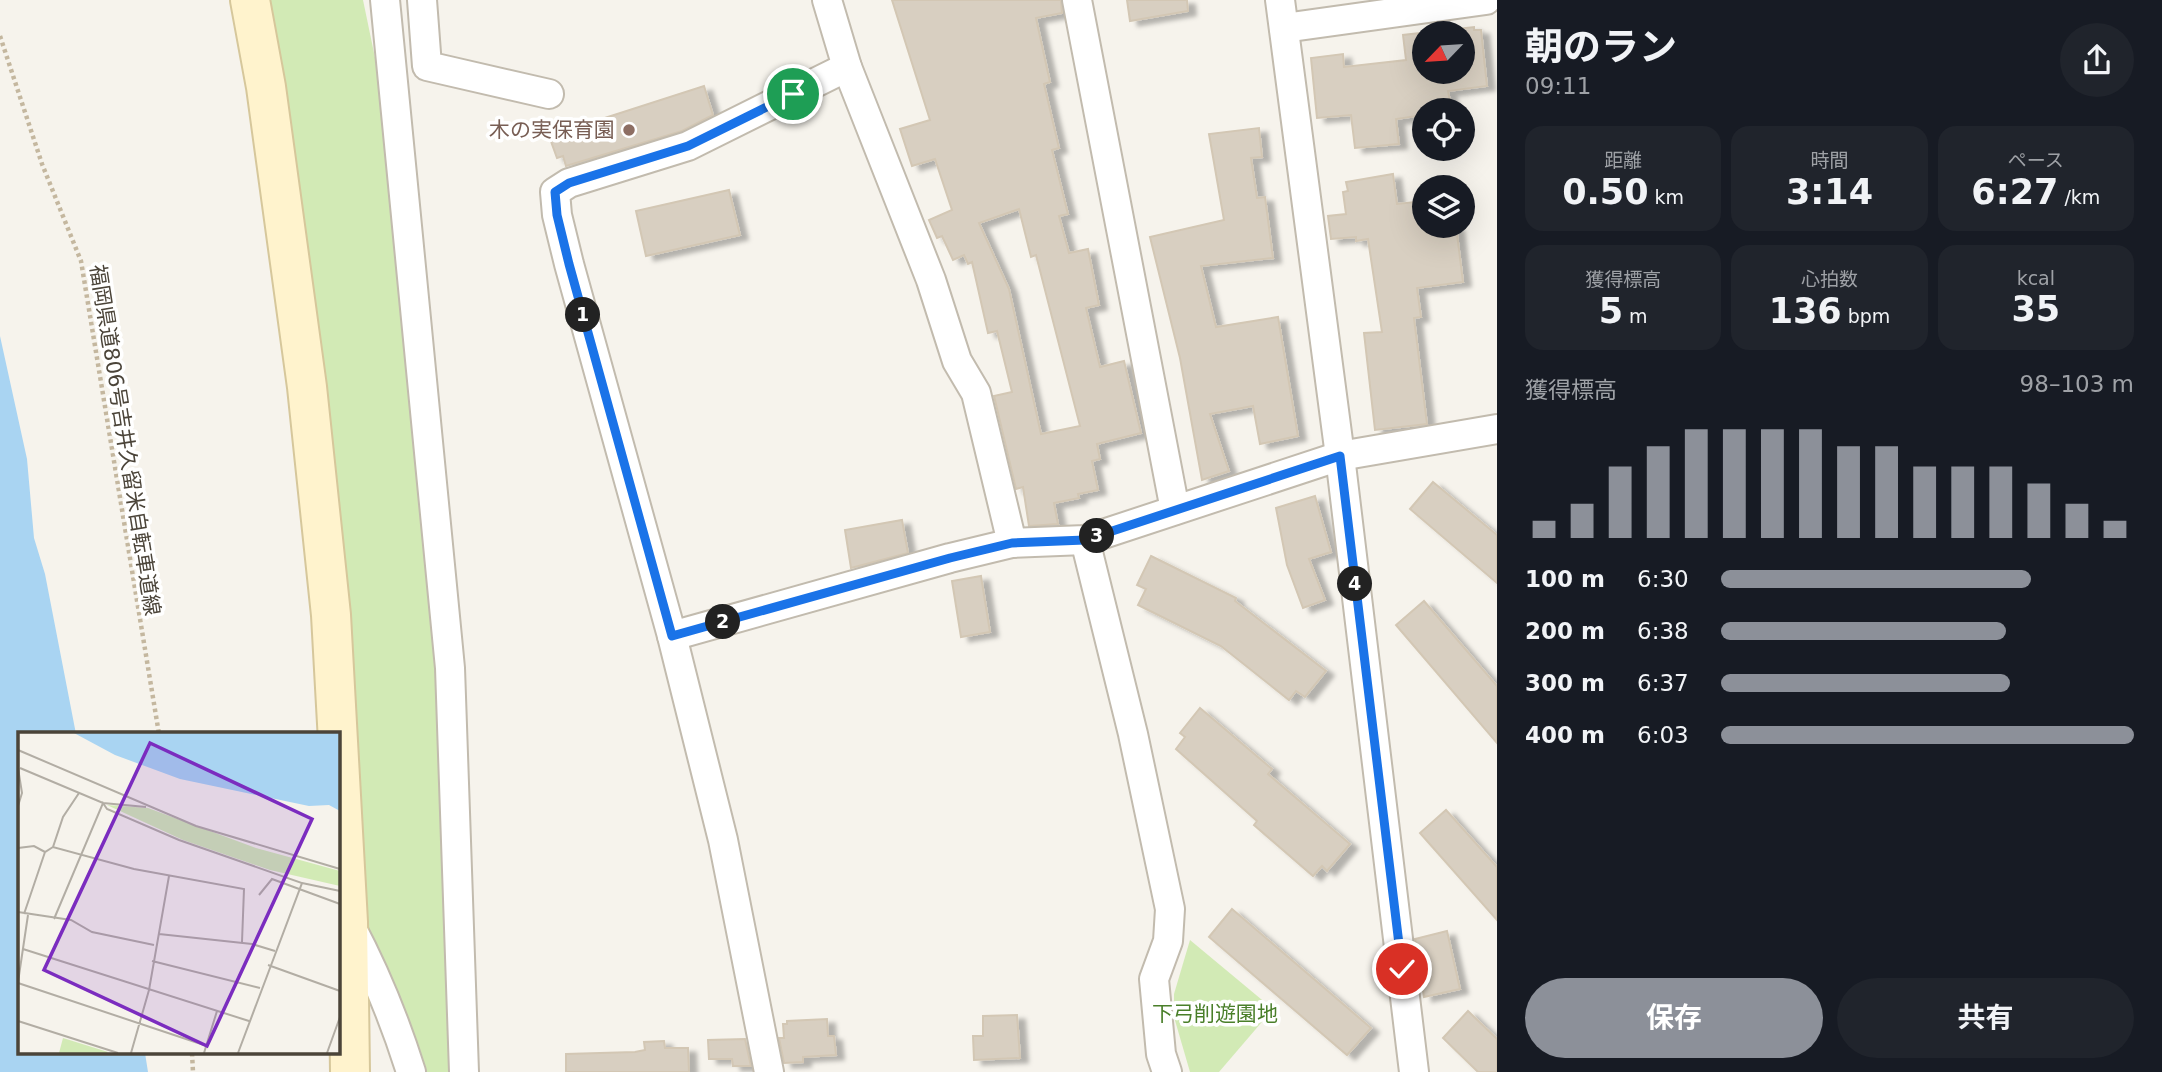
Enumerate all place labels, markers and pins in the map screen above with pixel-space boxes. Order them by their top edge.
pin [763,64,823,124]
place label: 木の実保育園 [489,118,615,142]
marker: 木の実保育園 [621,122,637,138]
pin: 1 [566,298,600,332]
pin: 3 [1080,518,1114,554]
pin: 4 [1338,566,1372,602]
pin: 2 [706,604,740,640]
pin [1372,939,1432,999]

